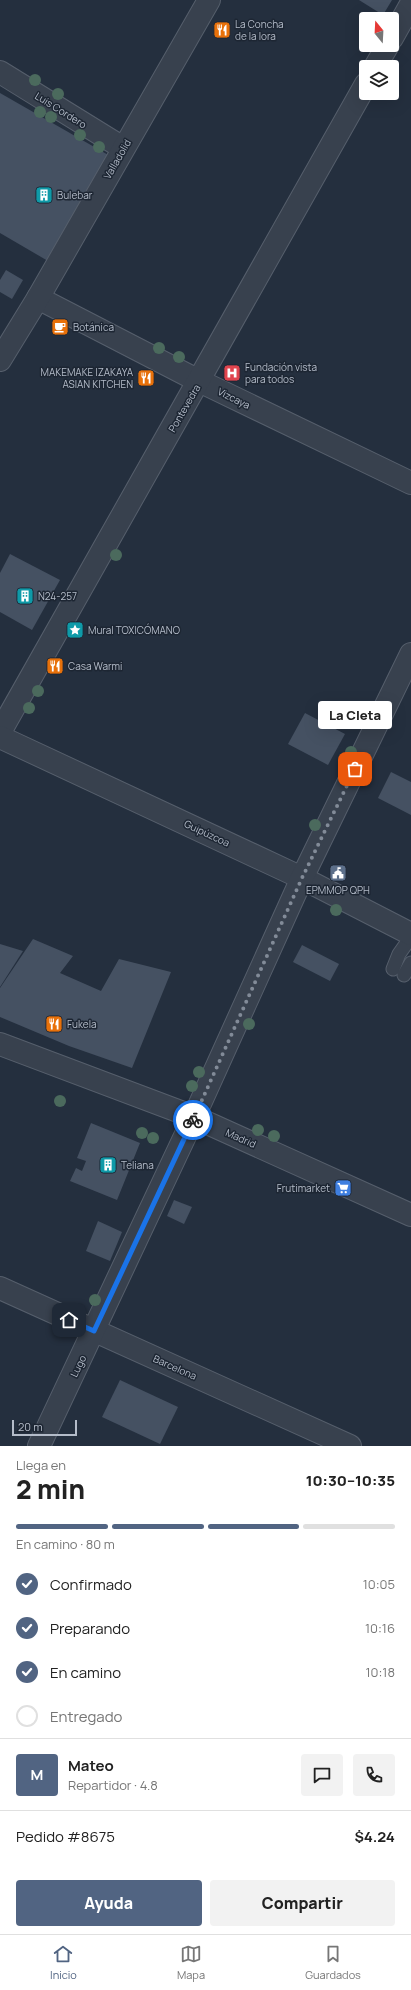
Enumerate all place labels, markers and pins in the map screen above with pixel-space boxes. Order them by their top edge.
place label: La Concha de la lora [235,17,284,43]
restaurant icon: La Concha de la lora [212,20,232,40]
building icon: Bulebar [34,185,54,205]
place label: Bulebar [57,188,93,202]
cafe icon: Botánica [50,317,70,337]
place label: Botánica [73,320,114,334]
place label: Fundación vista para todos [245,360,317,386]
hospital icon: Fundación vista para todos [222,363,242,383]
place label: MAKEMAKE IZAKAYA ASIAN KITCHEN [41,365,134,391]
restaurant icon: MAKEMAKE IZAKAYA ASIAN KITCHEN [136,368,156,388]
building icon: N24-257 [15,586,35,606]
place label: N24-257 [38,589,77,603]
place icon: Mural TOXICÓMANO [65,620,85,640]
place label: Mural TOXICÓMANO [88,623,180,637]
restaurant icon: Casa Warmi [45,656,65,676]
place label: Casa Warmi [68,659,122,673]
callout: La Cleta [318,701,392,729]
pin [338,752,372,786]
public building icon: EPMMOP QPH [328,863,348,883]
place label: EPMMOP QPH [306,883,370,897]
restaurant icon: Fukela [44,1014,64,1034]
place label: Fukela [67,1017,97,1031]
building icon: Teliana [98,1155,118,1175]
place label: Teliana [121,1158,154,1172]
supermarket icon: Frutimarket [333,1178,353,1198]
place label: Frutimarket [277,1181,330,1195]
pin [52,1303,86,1337]

